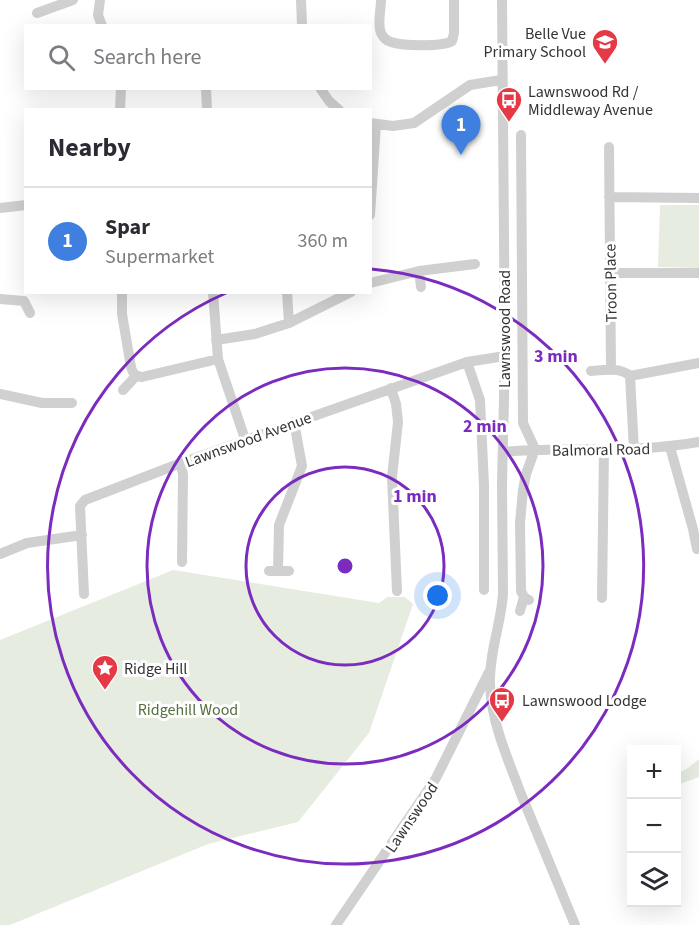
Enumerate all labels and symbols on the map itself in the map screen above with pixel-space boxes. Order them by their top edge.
place label: Belle Vue Primary School [484,23,586,63]
school or university icon: Belle Vue Primary School [590,27,620,65]
place label: Lawnswood Rd / Middleway Avenue [528,81,653,121]
bus stop icon: Lawnswood Rd / Middleway Avenue [494,85,524,123]
pin: 1 [442,106,480,155]
street label: Troon Place [599,243,623,322]
street label: Lawnswood Road [494,270,516,388]
text: 3 min [534,344,578,369]
street label: Lawnswood Avenue [182,407,315,473]
text: 2 min [463,414,507,439]
street label: Balmoral Road [552,438,650,462]
text: 1 min [393,484,437,509]
centre of rings [335,556,355,576]
your location [423,581,452,610]
place icon: Ridge Hill [90,653,120,691]
place label: Ridge Hill [124,658,187,680]
bus stop icon: Lawnswood Lodge [487,685,517,723]
place label: Lawnswood Lodge [522,690,647,712]
park label: Ridgehill Wood [138,699,238,721]
street label: Lawnswood [380,778,443,857]

